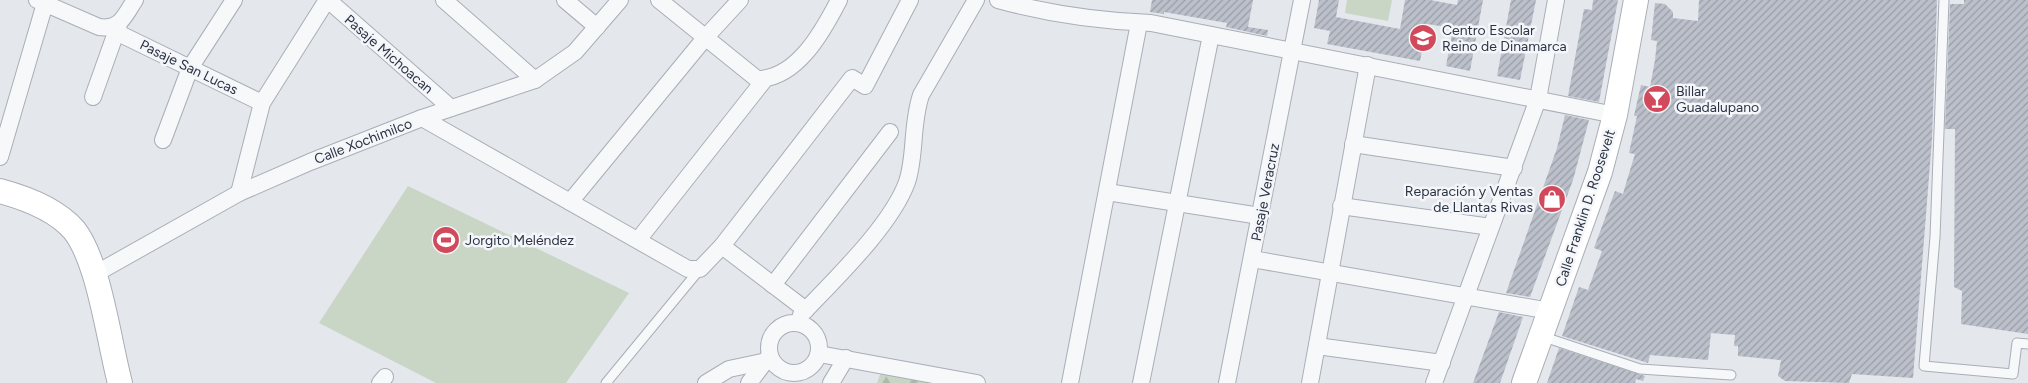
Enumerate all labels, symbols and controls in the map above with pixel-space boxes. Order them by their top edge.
street label: Pasaje Michoacan [341,11,437,98]
place label: Centro Escolar Reino de Dinamarca [1442,22,1567,55]
school or university icon: Centro Escolar Reino de Dinamarca [1408,23,1438,53]
street label: Pasaje San Lucas [137,36,241,99]
place label: Billar Guadalupano [1676,83,1759,116]
bar icon: Billar Guadalupano [1642,84,1672,114]
street label: Calle Xochimilco [312,115,415,168]
street label: Calle Franklin D. Roosevelt [1552,127,1619,289]
street label: Pasaje Veracruz [1248,142,1283,242]
place label: Reparación y Ventas de Llantas Rivas [1405,183,1533,216]
shop icon: Reparación y Ventas de Llantas Rivas [1537,184,1567,214]
sports icon: Jorgito Meléndez [431,225,461,255]
place label: Jorgito Meléndez [465,232,574,249]

